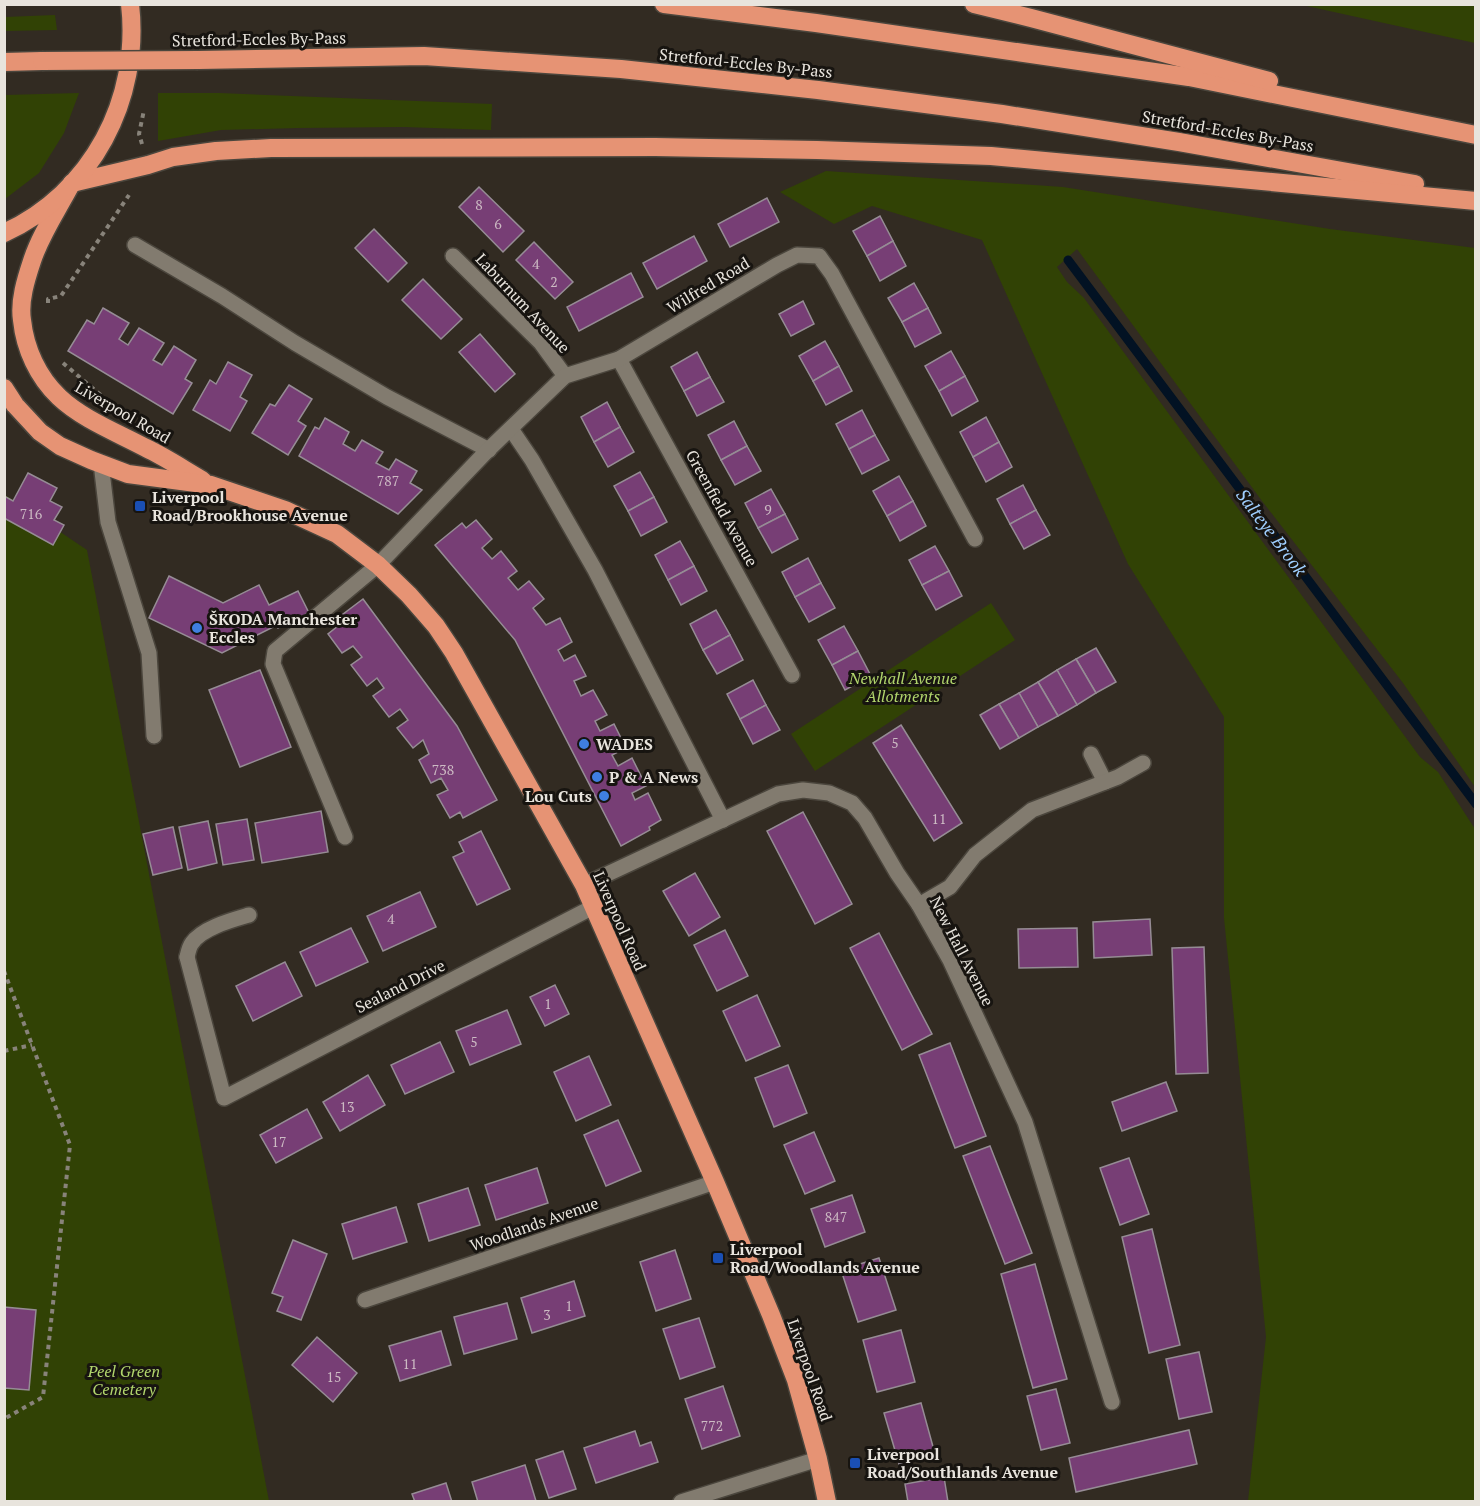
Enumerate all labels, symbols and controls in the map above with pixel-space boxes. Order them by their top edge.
street label: Stretford-Eccles By-Pass [172,26,346,52]
street label: Stretford-Eccles By-Pass [658,43,834,83]
street label: Stretford-Eccles By-Pass [1140,105,1316,157]
house number: 8 [475,195,483,214]
house number: 6 [494,214,502,233]
street label: Laburnum Avenue [471,248,575,358]
street label: Wilfred Road [663,252,753,318]
house number: 4 [532,254,540,273]
house number: 2 [550,272,558,291]
street label: Liverpool Road [71,376,175,448]
street label: Greenfield Avenue [681,446,763,570]
house number: 787 [377,471,399,490]
water label: Salteye Brook [1231,483,1313,581]
place label: Liverpool Road/Brookhouse Avenue [152,486,348,526]
marker: Liverpool Road/Brookhouse Avenue [133,499,147,513]
house number: 9 [764,500,772,519]
house number: 716 [20,504,43,523]
place label: ŠKODA Manchester Eccles [209,608,357,648]
marker: ŠKODA Manchester Eccles [190,621,204,635]
park label: Newhall Avenue Allotments [848,667,957,707]
place label: WADES [596,733,653,755]
house number: 5 [891,733,899,752]
marker: WADES [577,737,591,751]
house number: 738 [432,760,454,779]
place label: P & A News [609,766,698,788]
marker: P & A News [590,770,604,784]
place label: Lou Cuts [525,785,592,807]
marker: Lou Cuts [597,789,611,803]
house number: 11 [932,809,946,828]
street label: Liverpool Road [588,868,652,974]
street label: New Hall Avenue [925,892,999,1010]
house number: 4 [387,909,395,928]
street label: Sealand Drive [351,954,449,1018]
house number: 1 [544,994,552,1013]
house number: 5 [470,1032,478,1051]
house number: 13 [340,1097,354,1116]
house number: 17 [272,1132,286,1151]
street label: Woodlands Avenue [467,1192,601,1256]
house number: 847 [825,1207,847,1226]
place label: Liverpool Road/Woodlands Avenue [730,1238,920,1278]
marker: Liverpool Road/Woodlands Avenue [711,1251,725,1265]
house number: 1 [565,1296,573,1315]
house number: 3 [543,1305,551,1324]
street label: Liverpool Road [782,1316,838,1424]
house number: 11 [403,1354,417,1373]
park label: Peel Green Cemetery [87,1360,160,1400]
house number: 15 [327,1367,341,1386]
house number: 772 [701,1416,723,1435]
place label: Liverpool Road/Southlands Avenue [867,1443,1058,1483]
marker: Liverpool Road/Southlands Avenue [848,1456,862,1470]

